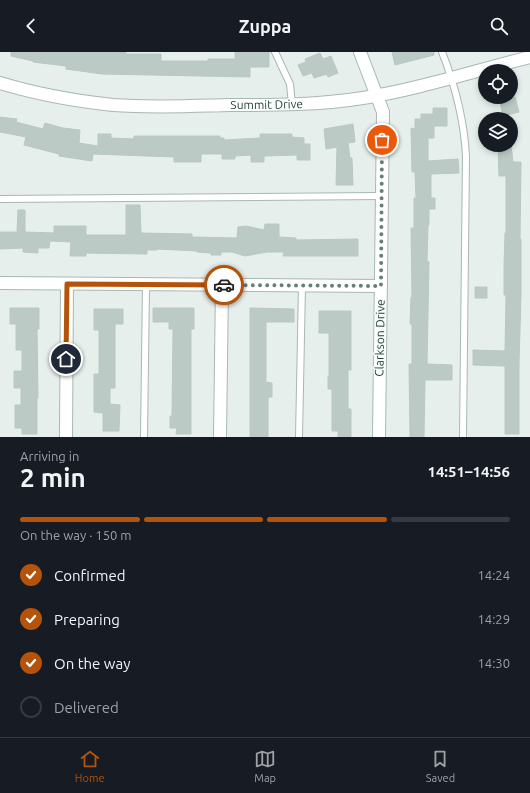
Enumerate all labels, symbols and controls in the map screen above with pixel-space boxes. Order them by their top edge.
icon: back [20,15,42,37]
icon: search [488,15,510,37]
text: Zuppa [239,16,291,36]
map controls [478,64,518,152]
button: locate [478,64,518,104]
street label: Summit Drive [230,97,303,111]
button: layers [478,112,518,152]
pin [365,123,399,157]
icon: bag [371,129,393,151]
courier [204,265,244,305]
icon: car [213,274,235,296]
street label: Clarkson Drive [372,299,387,377]
pin [49,342,83,376]
icon: home [55,348,77,370]
text: Arriving in [20,449,79,463]
text: 2 min [20,463,86,492]
text: 14:51–14:56 [427,463,510,480]
text: On the way · 150 m [20,528,132,542]
icon: check [20,564,42,586]
text: Confirmed [54,567,126,584]
text: 14:24 [477,568,510,582]
icon: check [20,608,42,630]
text: Preparing [54,611,120,628]
text: 14:29 [477,612,510,626]
icon: check [20,652,42,674]
text: On the way [54,655,130,672]
text: 14:30 [477,656,510,670]
text: Delivered [54,699,119,716]
tab: Home [75,748,105,784]
tab: Map [254,748,276,784]
tab: Saved [426,748,455,784]

